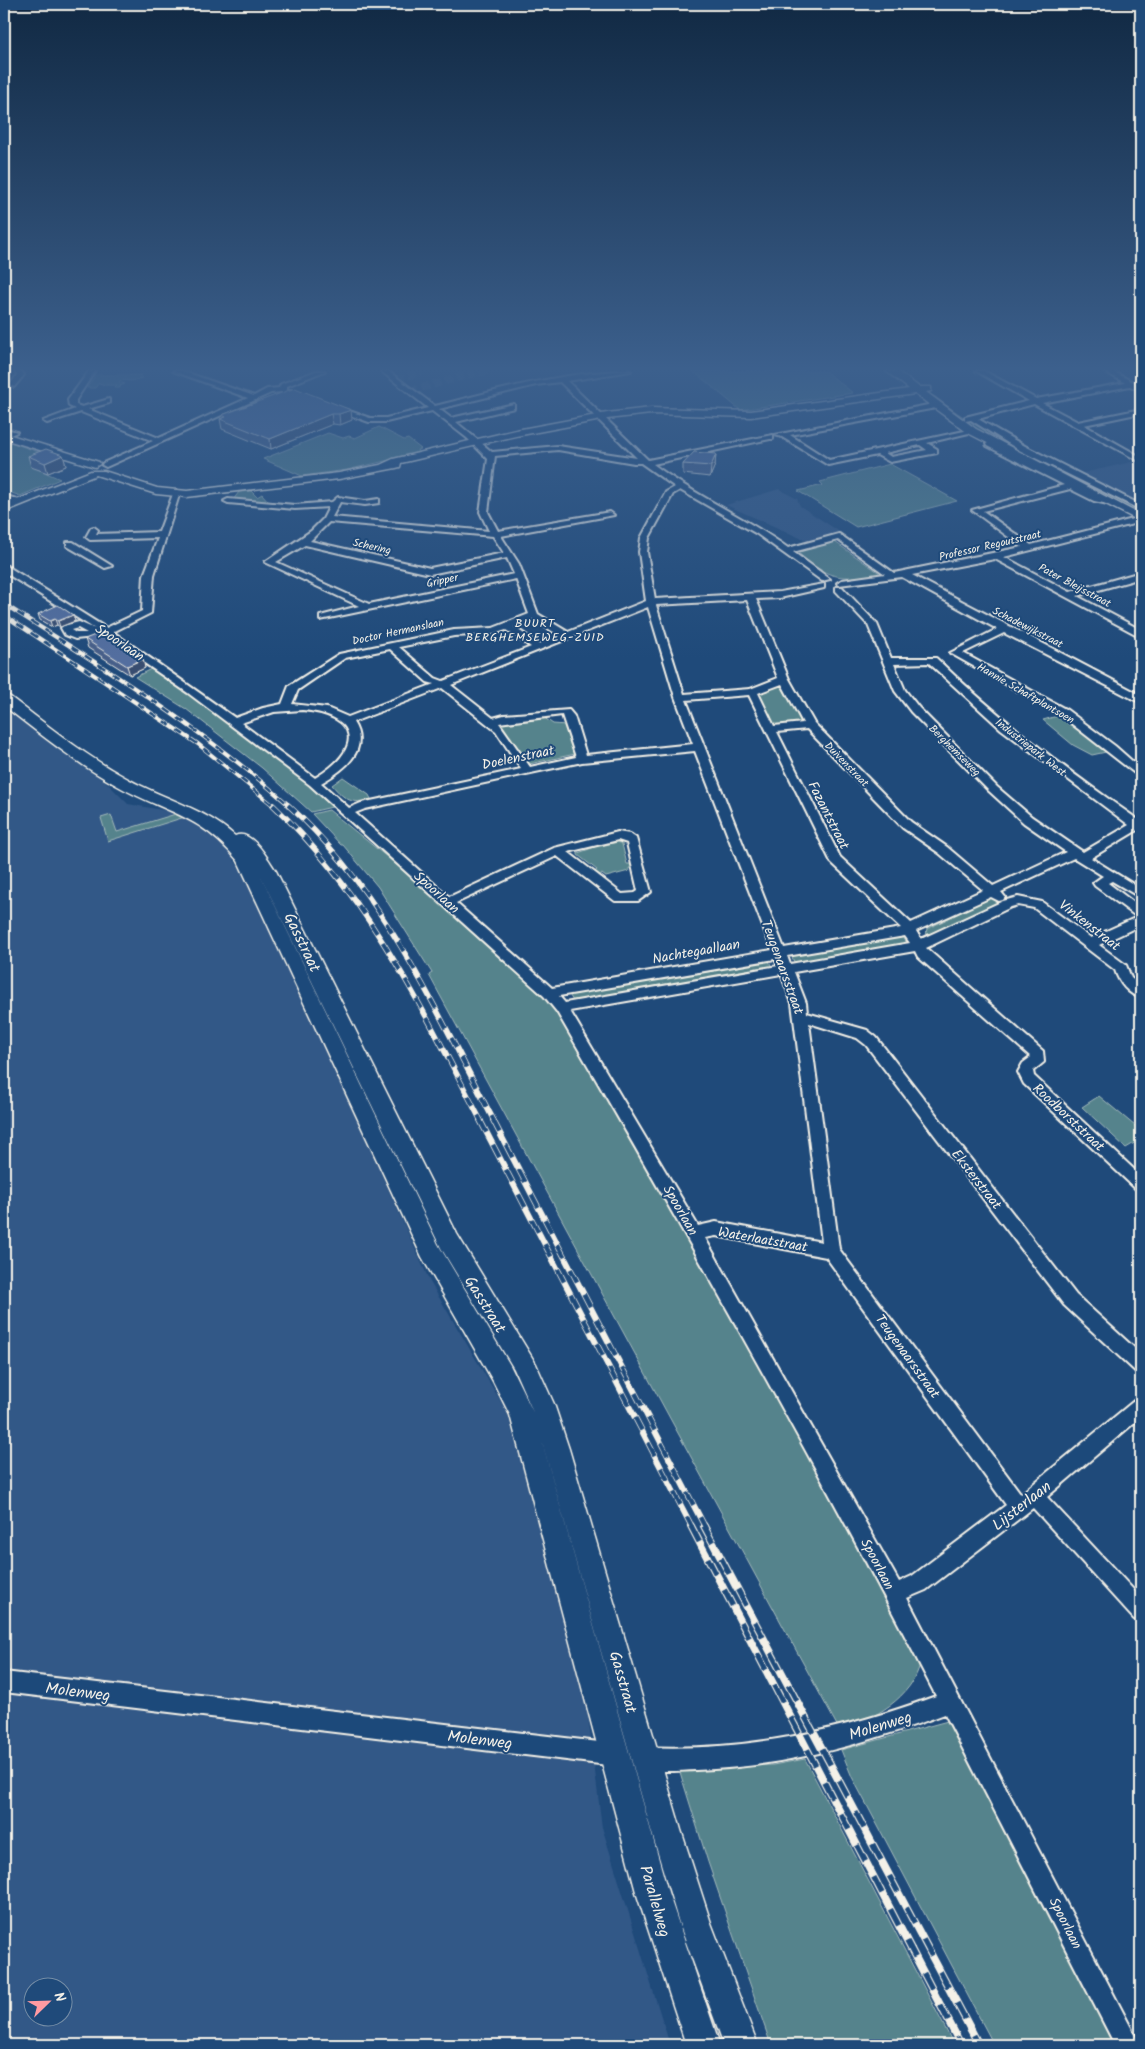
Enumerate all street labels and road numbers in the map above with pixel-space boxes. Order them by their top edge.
street label: Professor Regoutstraat [937,525,1044,566]
street label: Schering [351,534,393,560]
street label: Pater Bleijsstraat [1035,559,1115,613]
street label: Gripper [425,569,461,593]
street label: Schadewijkstraat [989,602,1067,654]
street label: Doctor Hermanslaan [351,613,446,651]
street label: Spoorlaan [90,618,149,667]
street label: Hannie Schaftplantsoen [973,659,1078,729]
street label: Industriepark West [991,714,1071,782]
street label: Berghemseweg [924,720,985,781]
street label: Duivenstraat [820,738,873,792]
street label: Doelenstraat [480,739,557,776]
street label: Fazantstraat [801,777,855,854]
street label: Spoorlaan [408,866,464,919]
street label: Vinkenstraat [1054,895,1125,957]
street label: Gasstraat [276,909,327,977]
street label: Teugenaarsstraat [755,917,810,1018]
street label: Nachtegaallaan [651,933,742,971]
street label: Roodborststraat [1027,1078,1110,1158]
street label: Eksterstraat [945,1145,1007,1215]
street label: Spoorlaan [657,1181,704,1240]
street label: Waterlaatstraat [716,1221,810,1259]
street label: Gasstraat [457,1271,513,1339]
street label: Teugenaarsstraat [869,1310,946,1404]
street label: Lijsterlaan [987,1475,1057,1537]
street label: Spoorlaan [854,1535,900,1594]
street label: Gasstraat [602,1648,644,1717]
street label: Molenweg [44,1676,112,1709]
street label: Molenweg [846,1705,915,1748]
street label: Molenweg [446,1724,514,1757]
street label: Parallelweg [632,1863,677,1940]
street label: Spoorlaan [1043,1894,1088,1953]

